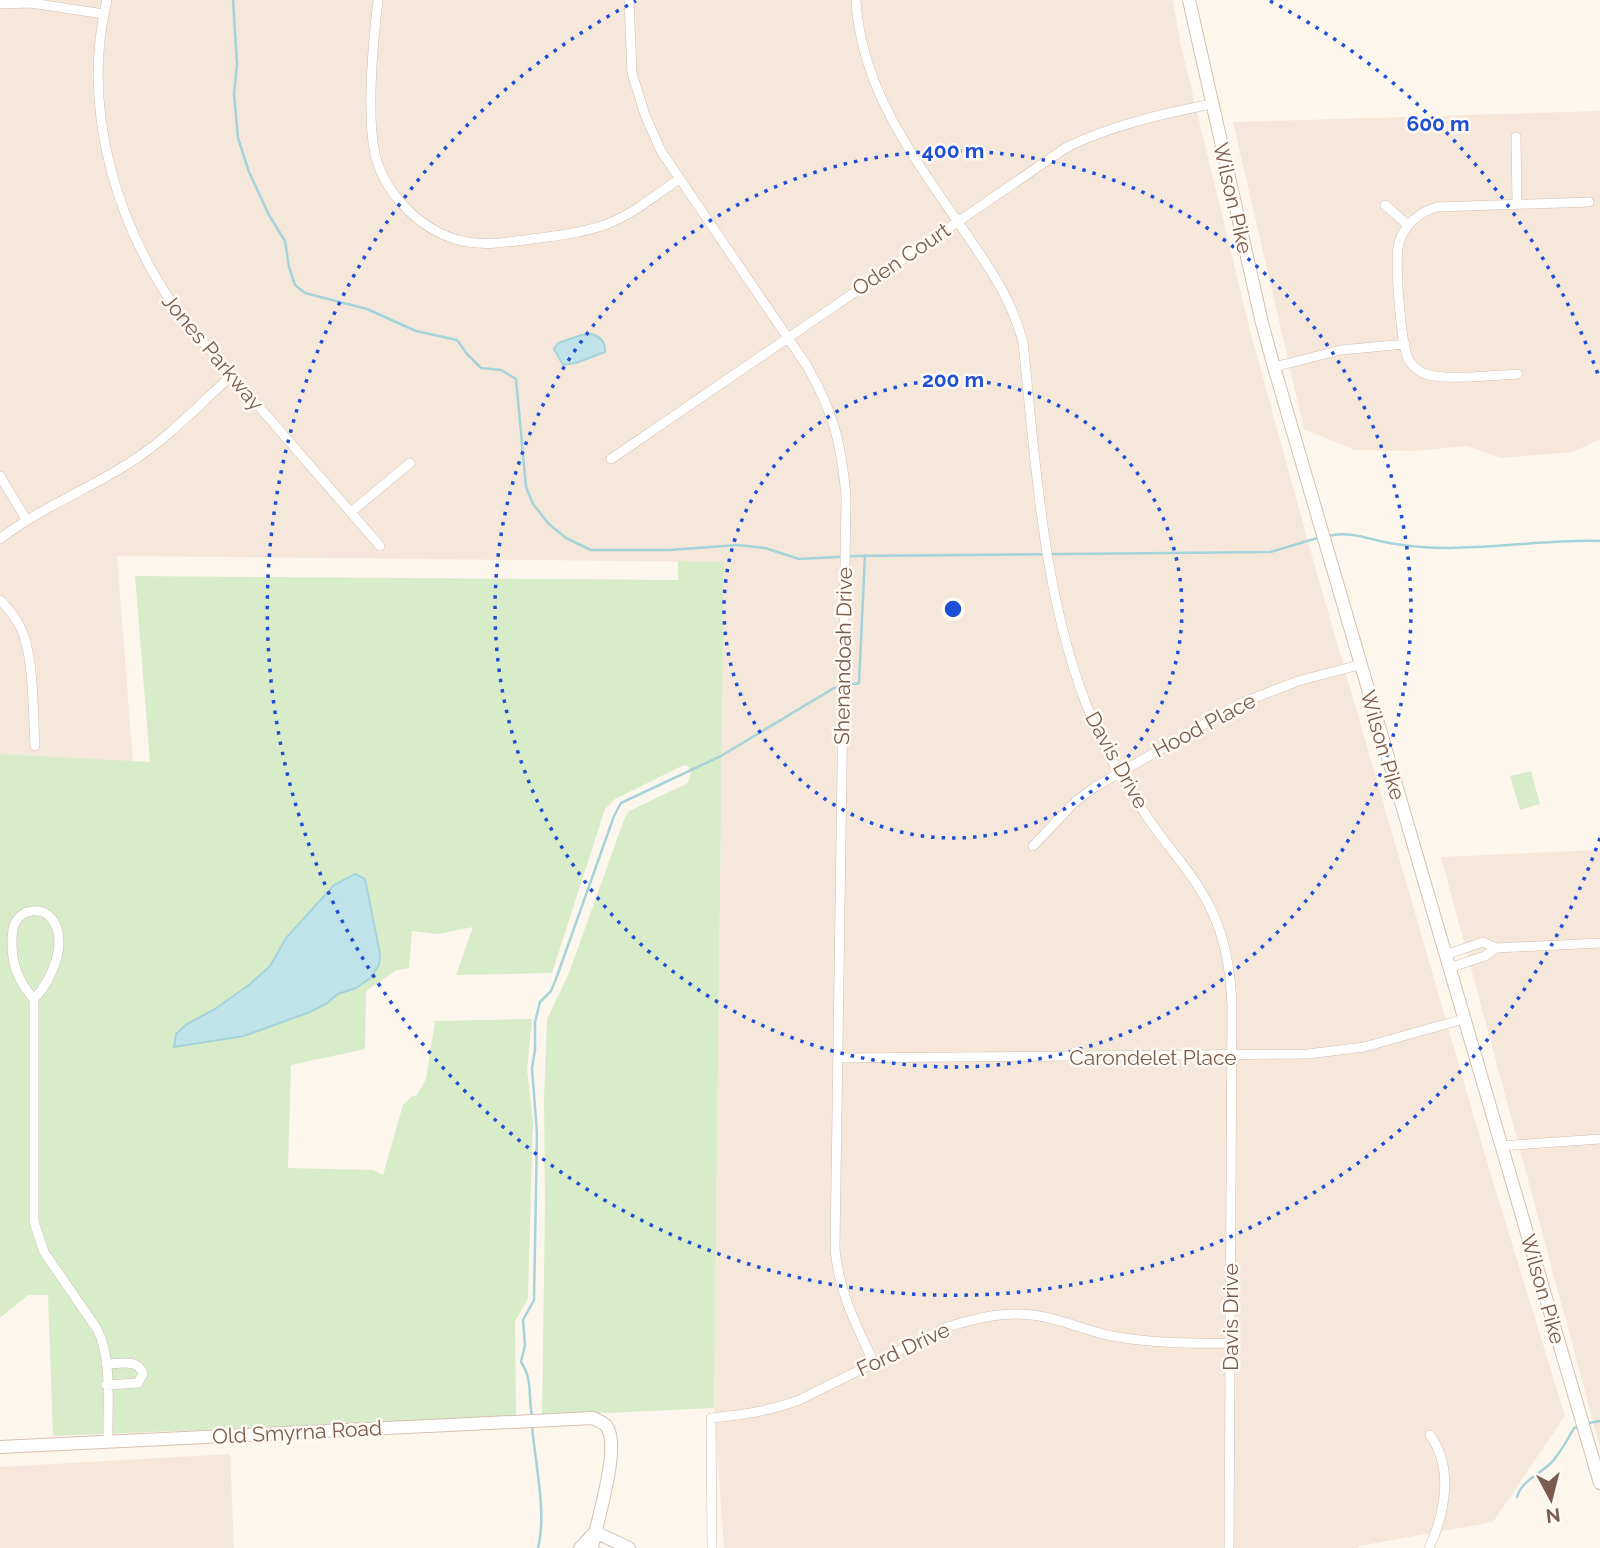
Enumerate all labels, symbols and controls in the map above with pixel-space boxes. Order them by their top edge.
text: 600 m [1406,111,1470,136]
text: 400 m [922,138,984,163]
street label: Wilson Pike [1208,140,1258,256]
street label: Oden Court [847,217,955,301]
street label: Jones Parkway [157,289,269,415]
text: 200 m [922,367,984,392]
street label: Shenandoah Drive [829,567,857,745]
centre of rings [941,597,965,621]
street label: Wilson Pike [1355,687,1411,803]
street label: Hood Place [1148,688,1260,762]
street label: Davis Drive [1080,707,1154,813]
street label: Carondelet Place [1069,1045,1237,1070]
street label: Wilson Pike [1515,1231,1571,1347]
street label: Davis Drive [1218,1263,1243,1371]
street label: Ford Drive [853,1317,953,1381]
street label: Old Smyrna Road [212,1415,382,1449]
north arrow [1516,1464,1586,1534]
text: N [1545,1504,1562,1528]

